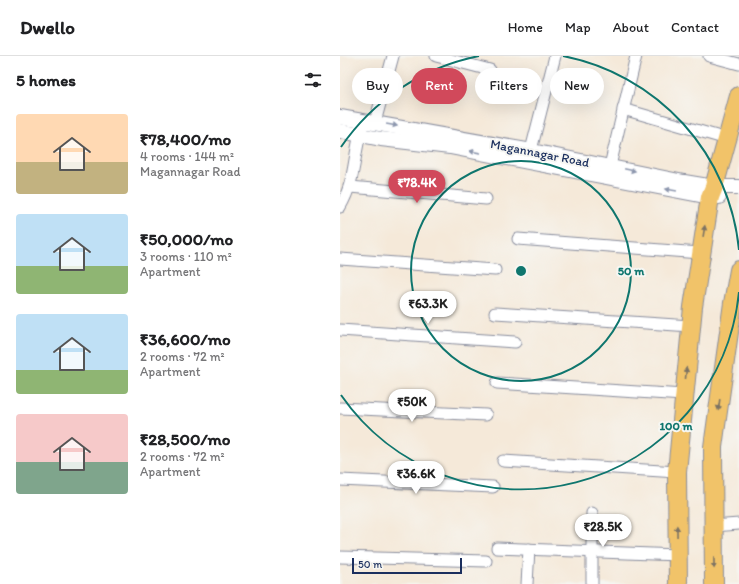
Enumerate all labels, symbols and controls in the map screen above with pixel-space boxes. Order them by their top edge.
text: Dwello [20,16,75,39]
text: Home [508,19,543,36]
text: Map [565,19,591,36]
text: About [613,19,649,36]
text: Contact [671,19,719,36]
chip: Buy [352,68,403,104]
chip: Rent [411,68,467,104]
chip: Filters [475,68,542,104]
chip: New [550,68,604,104]
icon: filters [302,69,324,91]
text: 5 homes [16,70,76,90]
one-way arrow [386,123,398,129]
text: ₹78,400/mo [140,129,231,149]
icon: home [48,130,96,178]
street label: Magannagar Road [489,136,591,170]
text: 4 rooms · 144 m² [140,149,234,164]
one-way arrow [469,149,481,155]
text: Magannagar Road [140,164,241,179]
one-way arrow [624,168,636,174]
pin: ₹78.4K [384,170,450,204]
text: ₹78.4K [397,175,437,190]
one-way arrow [665,186,677,192]
one-way arrow [701,224,707,237]
text: ₹50,000/mo [140,229,233,249]
icon: home [48,230,96,278]
text: 3 rooms · 110 m² [140,249,232,264]
text: Apartment [140,264,201,279]
centre of rings [514,264,528,278]
text: 50 m [618,264,645,278]
pin: ₹63.3K [395,291,461,325]
text: ₹63.3K [409,296,447,311]
text: ₹36,600/mo [140,329,231,349]
icon: home [48,330,96,378]
text: 2 rooms · 72 m² [140,349,225,364]
text: Apartment [140,364,201,379]
one-way arrow [683,367,690,379]
pin: ₹50K [388,389,436,423]
text: ₹50K [397,394,427,409]
one-way arrow [716,399,722,411]
text: 100 m [659,419,693,433]
text: ₹28,500/mo [140,429,231,449]
icon: home [48,430,96,478]
text: 2 rooms · 72 m² [140,449,225,464]
pin: ₹36.6K [383,461,449,495]
text: Apartment [140,464,201,479]
text: ₹36.6K [397,466,435,481]
pin: ₹28.5K [570,514,636,548]
text: ₹28.5K [584,519,622,534]
one-way arrow [674,524,680,537]
scale bar [352,556,462,575]
one-way arrow [711,557,717,570]
text: 50 m [358,558,382,571]

